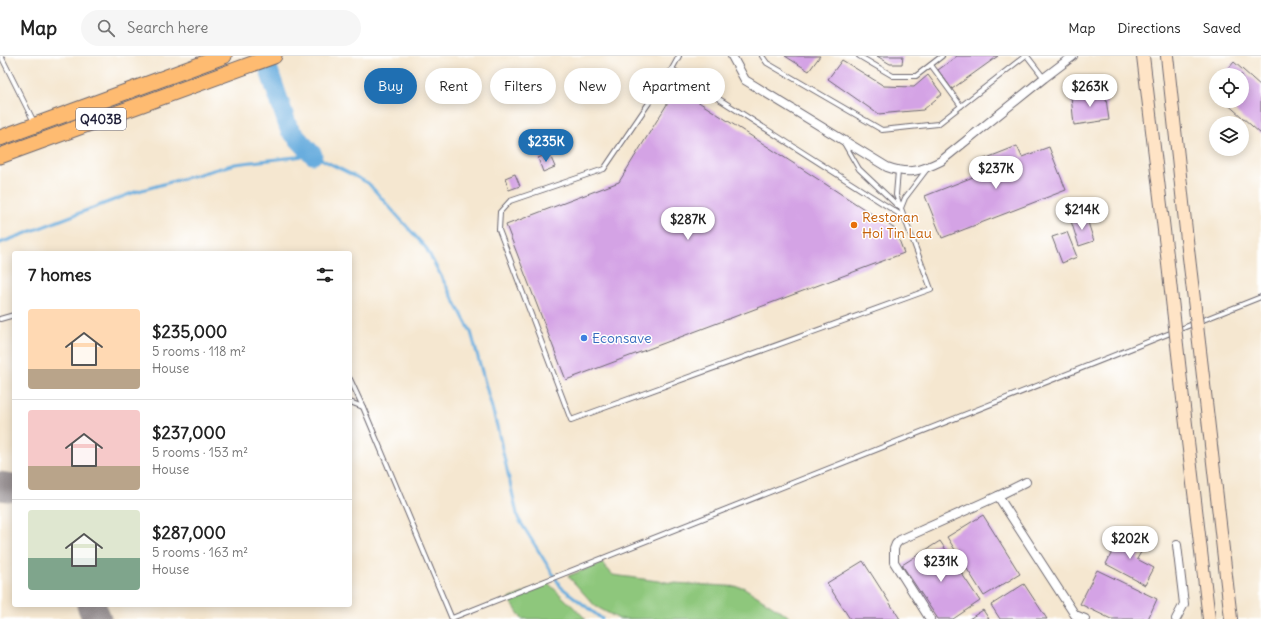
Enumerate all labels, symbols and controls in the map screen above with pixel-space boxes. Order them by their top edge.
search box [81,10,361,46]
text: Map [20,16,57,40]
icon: search [95,17,117,39]
text: Search here [127,18,208,37]
text: Map [1068,19,1095,37]
text: Directions [1117,19,1181,37]
text: Saved [1203,19,1241,37]
chip: Buy [364,68,417,104]
chip: Rent [425,68,482,104]
chip: Filters [490,68,556,104]
chip: New [564,68,621,104]
chip: Apartment [629,68,725,104]
map controls [1209,68,1249,156]
button: locate [1209,68,1249,108]
pin: $263K [1062,74,1118,108]
text: $263K [1071,78,1109,95]
road number: Q403B [76,108,126,130]
button: layers [1209,116,1249,156]
pin: $235K [518,129,574,163]
text: $235K [527,133,565,150]
pin: $237K [968,156,1024,190]
text: $237K [978,160,1014,177]
pin: $214K [1054,197,1110,231]
text: $214K [1064,201,1100,218]
pin: $287K [660,207,716,241]
place label: Restoran Hoi Tin Lau [862,208,932,242]
text: $287K [670,211,706,228]
marker: Restoran Hoi Tin Lau [849,220,859,230]
text: 7 homes [28,264,92,286]
icon: filters [314,264,336,286]
text: $235,000 [152,321,227,343]
icon: home [60,325,108,373]
place label: Econsave [592,329,652,347]
marker: Econsave [579,333,589,343]
text: 5 rooms · 118 m² [152,343,246,360]
text: House [152,360,189,377]
text: $237,000 [152,422,226,444]
icon: home [60,426,108,474]
text: 5 rooms · 153 m² [152,444,248,461]
text: House [152,461,189,478]
text: $287,000 [152,522,226,544]
icon: home [60,526,108,574]
pin: $202K [1102,526,1158,560]
text: $202K [1111,530,1149,547]
text: 5 rooms · 163 m² [152,544,248,561]
pin: $231K [913,549,969,583]
text: $231K [924,553,958,570]
text: House [152,561,189,578]

